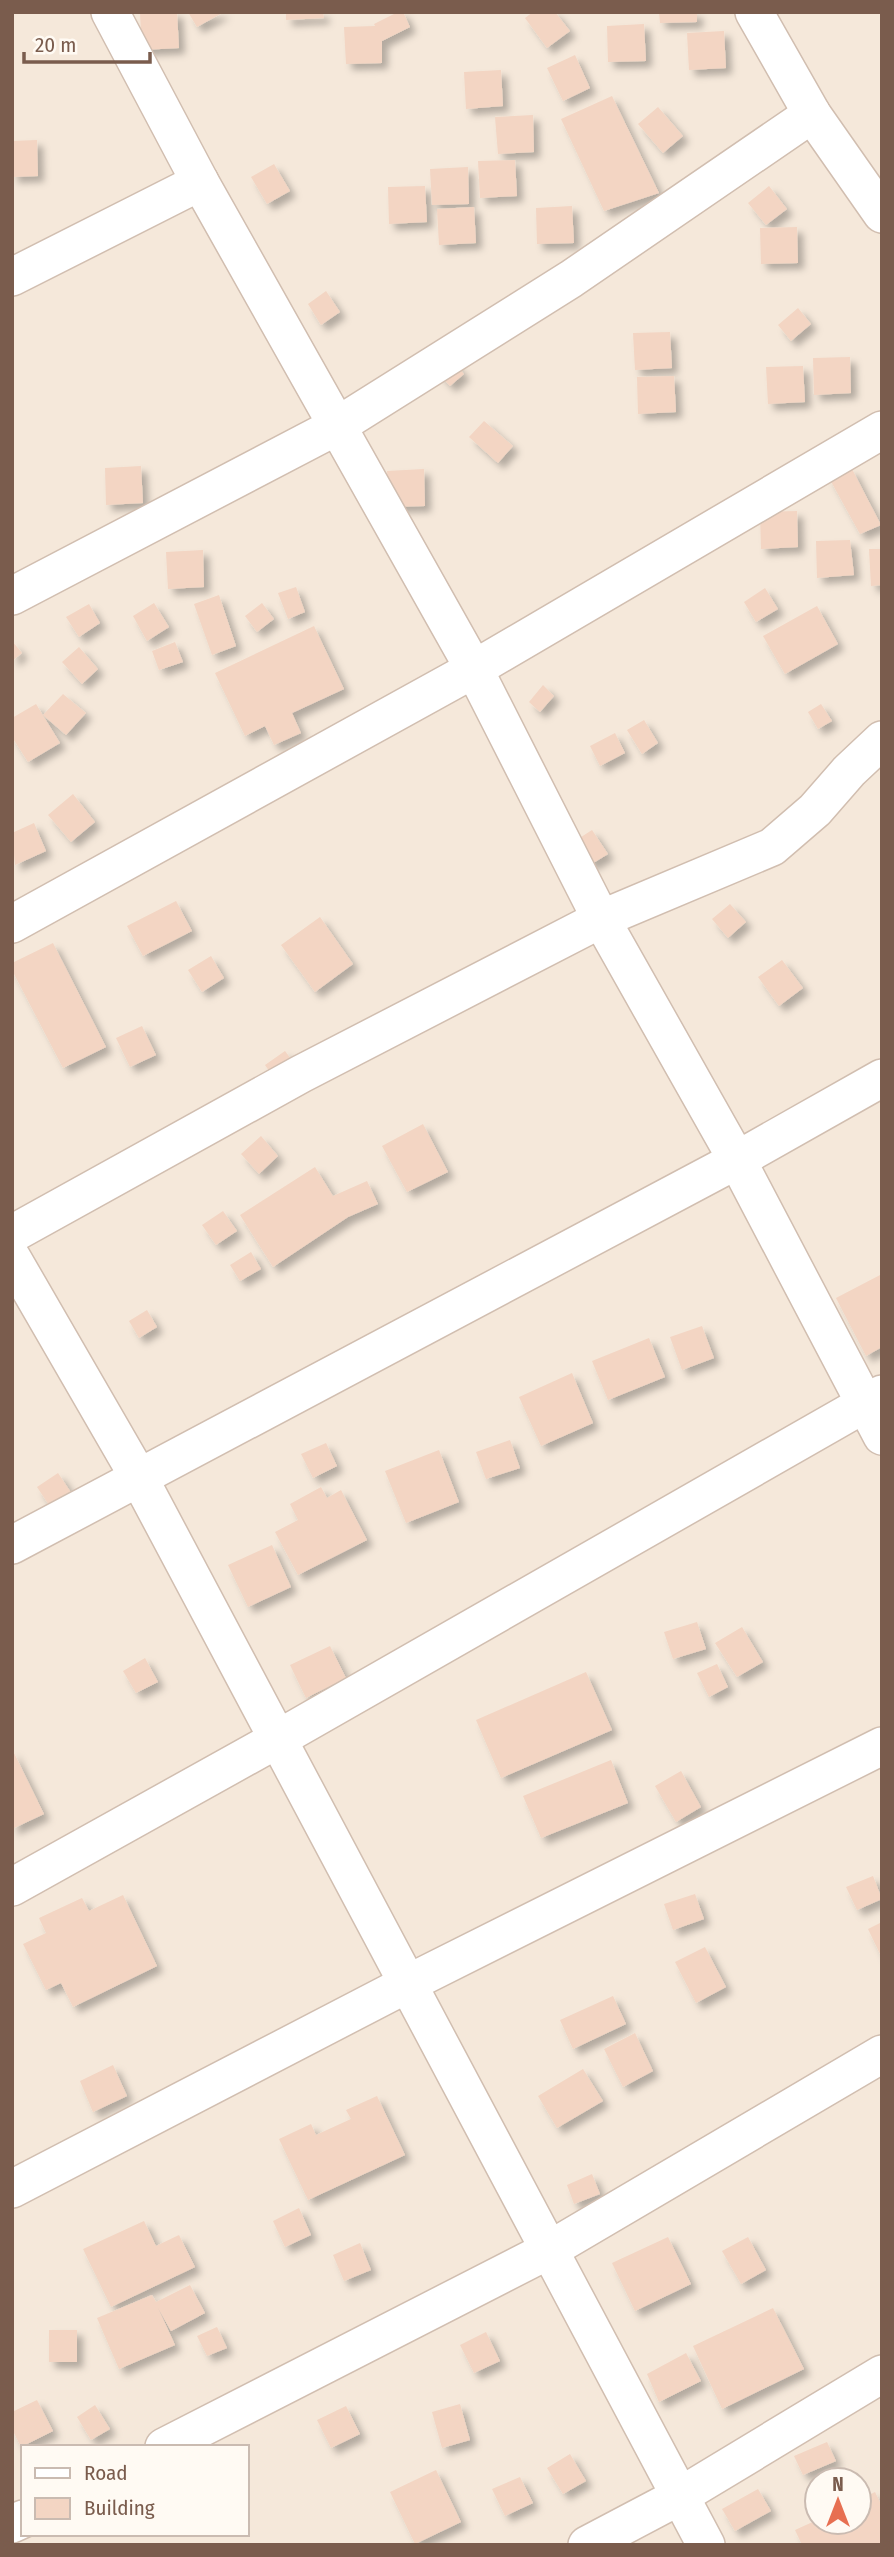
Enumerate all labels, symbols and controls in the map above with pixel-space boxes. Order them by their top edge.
scale bar [24,21,150,65]
text: 20 m [35,32,76,58]
legend [21,2445,248,2536]
text: Road [84,2460,128,2486]
north arrow [803,2466,873,2536]
text: N [832,2473,844,2496]
text: Building [84,2495,155,2521]

